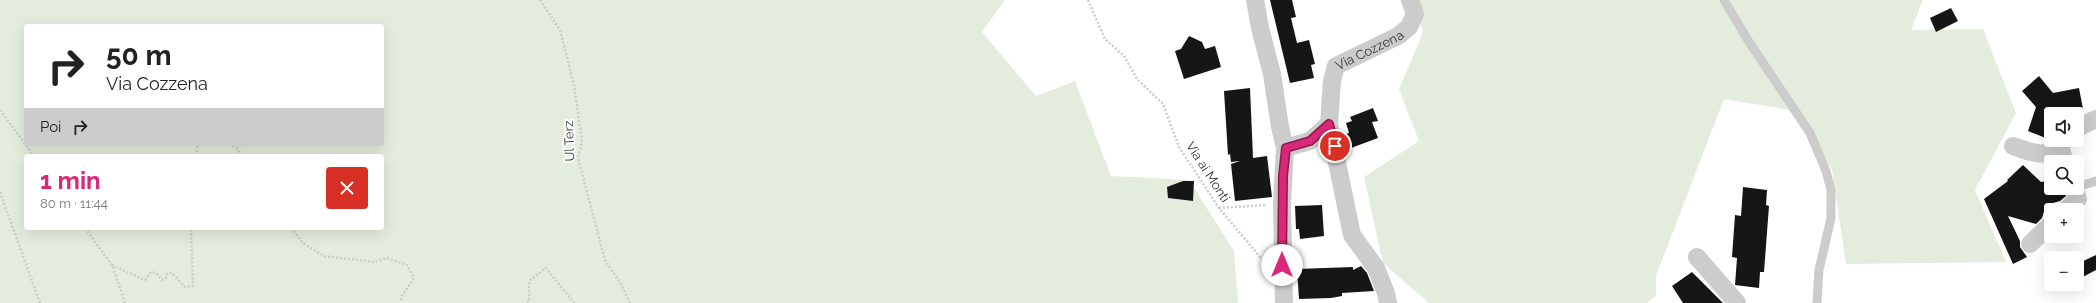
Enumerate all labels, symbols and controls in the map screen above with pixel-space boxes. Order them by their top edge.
street label: Via Cozzena [1333,27,1406,73]
text: 50 m [106,39,172,72]
icon: right [40,40,92,92]
text: Via Cozzena [106,73,208,94]
map controls [2044,107,2084,291]
button: sound [2044,107,2084,147]
icon: right [69,116,91,138]
text: Poi [40,118,61,136]
street label: Ul Terz [561,120,577,162]
pin [1318,129,1352,163]
icon: arrive [1324,135,1346,157]
street label: Via ai Monti [1183,139,1233,205]
button: search [2044,155,2084,195]
text: 1 min [40,166,101,195]
button: close [326,167,368,209]
text: 80 m · 11:44 [40,196,108,211]
button: + [2044,203,2084,243]
position arrow [1261,244,1303,286]
button: − [2044,251,2084,291]

